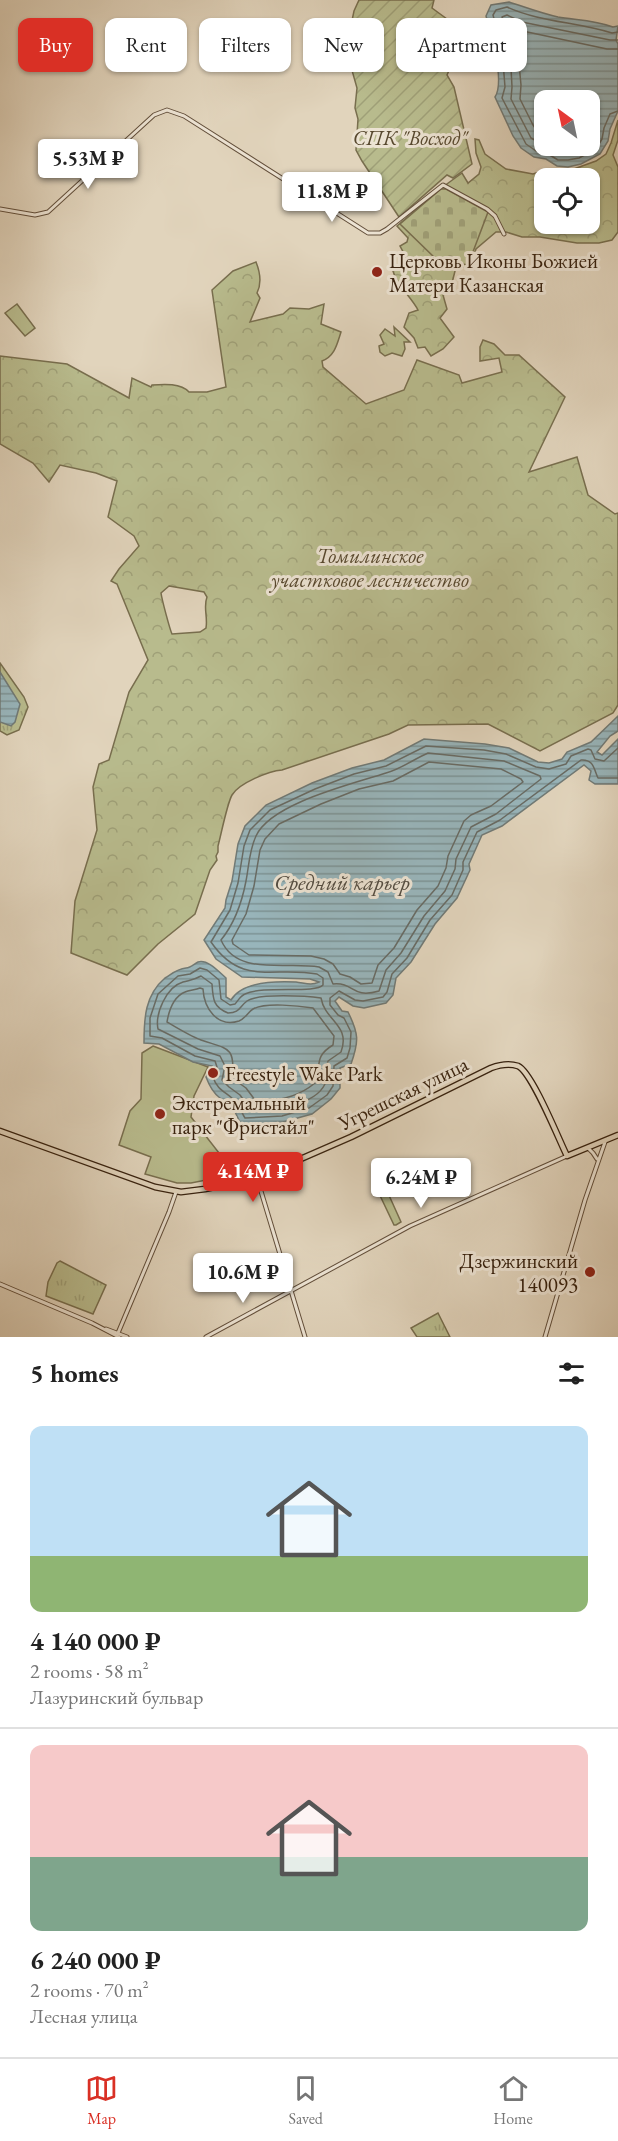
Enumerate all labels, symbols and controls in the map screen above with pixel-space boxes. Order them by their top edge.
chip: Buy [18,18,93,72]
chip: Rent [105,18,187,72]
chip: Filters [199,18,291,72]
chip: New [303,18,384,72]
chip: Apartment [396,18,527,72]
north arrow [534,90,600,156]
map controls [534,90,600,234]
park label: СПК "Восход" [353,124,469,151]
pin: 5.53M ₽ [33,139,143,190]
text: 5.53M ₽ [52,145,124,171]
button: locate [534,168,600,234]
pin: 11.8M ₽ [277,172,387,223]
text: 11.8M ₽ [296,178,368,204]
place label: Церковь Иконы Божией Матери Казанская [389,247,598,298]
marker: Церковь Иконы Божией Матери Казанская [370,265,384,279]
park label: Томилинское участковое лесничество [268,542,469,593]
water label: Средний карьер [274,868,410,897]
street label: Угрешская улица [333,1050,473,1137]
place label: Freestyle Wake Park [225,1060,384,1087]
marker: Freestyle Wake Park [206,1066,220,1080]
place label: Экстремальный парк "Фристайл" [172,1089,315,1140]
marker: Экстремальный парк "Фристайл" [153,1107,167,1121]
pin: 4.14M ₽ [198,1152,308,1203]
text: 4.14M ₽ [217,1158,289,1184]
pin: 6.24M ₽ [366,1158,476,1209]
text: 6.24M ₽ [385,1164,457,1190]
place label: Дзержинский 140093 [459,1247,578,1298]
pin: 10.6M ₽ [188,1253,298,1304]
text: 10.6M ₽ [207,1259,279,1285]
marker: Дзержинский 140093 [583,1265,597,1279]
text: 5 homes [30,1356,119,1390]
icon: filters [555,1357,588,1390]
icon: home [255,1465,363,1573]
text: 4 140 000 ₽ [30,1624,161,1658]
text: 2 rooms · 58 m² [30,1658,149,1684]
text: Лазуринский бульвар [30,1684,203,1710]
icon: home [255,1784,363,1892]
text: 6 240 000 ₽ [30,1943,161,1977]
text: 2 rooms · 70 m² [30,1977,149,2003]
text: Лесная улица [30,2003,138,2029]
tab: Map [85,2072,118,2129]
tab: Saved [289,2072,323,2129]
tab: Home [493,2072,533,2129]

